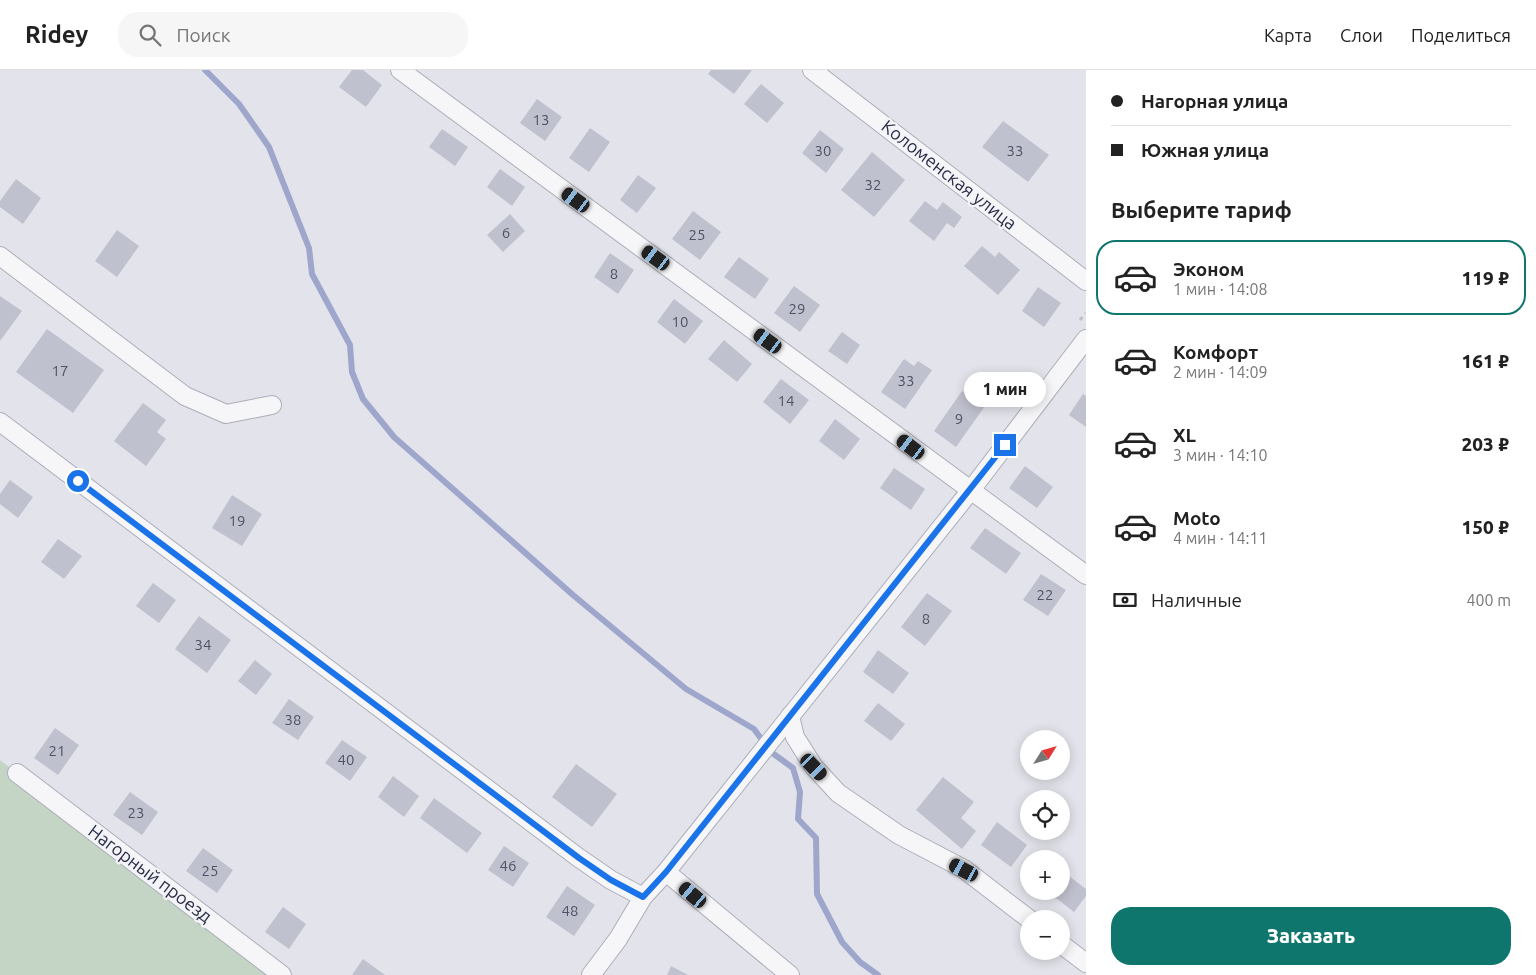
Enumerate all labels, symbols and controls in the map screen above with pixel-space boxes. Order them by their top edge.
search box [118,12,468,57]
text: Ridey [25,21,88,48]
icon: search [136,21,164,49]
text: Поиск [176,24,230,46]
text: Карта [1264,25,1312,45]
text: Слои [1340,25,1383,45]
text: Поделиться [1411,25,1511,45]
text: Нагорная улица [1141,90,1288,112]
house number: 13 [533,111,549,128]
street label: Коломенская улица [878,115,1021,233]
text: Южная улица [1141,139,1269,161]
house number: 30 [815,142,831,159]
house number: 33 [1007,142,1023,159]
house number: 32 [865,176,881,193]
car [559,185,592,215]
text: Выберите тариф [1111,197,1292,222]
house number: 6 [502,224,510,241]
house number: 25 [689,226,705,243]
car [639,243,672,273]
icon: car [1113,255,1158,300]
text: Эконом [1173,258,1244,280]
house number: 8 [610,265,618,282]
text: 119 ₽ [1462,267,1509,289]
text: 1 мин · 14:08 [1173,280,1267,298]
house number: 29 [789,300,805,317]
house number: 10 [672,313,688,330]
car [751,326,784,356]
icon: car [1113,338,1158,383]
text: Комфорт [1173,341,1258,363]
text: 161 ₽ [1462,350,1509,372]
house number: 17 [52,362,68,379]
text: 2 мин · 14:09 [1173,363,1267,381]
house number: 33 [898,372,914,389]
callout: 1 мин [964,372,1046,408]
text: 1 мин [983,380,1027,398]
house number: 14 [778,392,794,409]
house number: 9 [955,410,963,427]
icon: car [1113,421,1158,466]
text: XL [1173,424,1196,446]
car [894,432,927,462]
text: 203 ₽ [1462,433,1509,455]
route end [994,434,1016,456]
text: 3 мин · 14:10 [1173,446,1267,464]
route start [67,470,89,492]
icon: car [1113,504,1158,549]
text: Moto [1173,507,1221,529]
house number: 19 [229,512,245,529]
text: 150 ₽ [1462,516,1509,538]
text: 4 мин · 14:11 [1173,529,1267,547]
house number: 22 [1037,586,1053,603]
icon: cash [1111,586,1139,614]
text: Наличные [1151,589,1242,611]
text: 400 m [1466,591,1511,609]
house number: 8 [922,610,930,627]
house number: 34 [195,636,211,653]
house number: 38 [285,711,301,728]
north arrow [1020,730,1070,780]
map controls [1020,730,1070,960]
house number: 21 [49,742,65,759]
house number: 40 [338,751,354,768]
car [798,751,829,783]
button: locate [1020,790,1070,840]
house number: 23 [128,804,144,821]
street label: Нагорный проезд [85,820,217,926]
button: + [1020,850,1070,900]
car [947,856,980,884]
house number: 46 [500,857,516,874]
house number: 25 [202,862,218,879]
car [676,880,709,910]
house number: 48 [562,902,578,919]
button: Заказать [1111,907,1511,965]
button: − [1020,910,1070,960]

